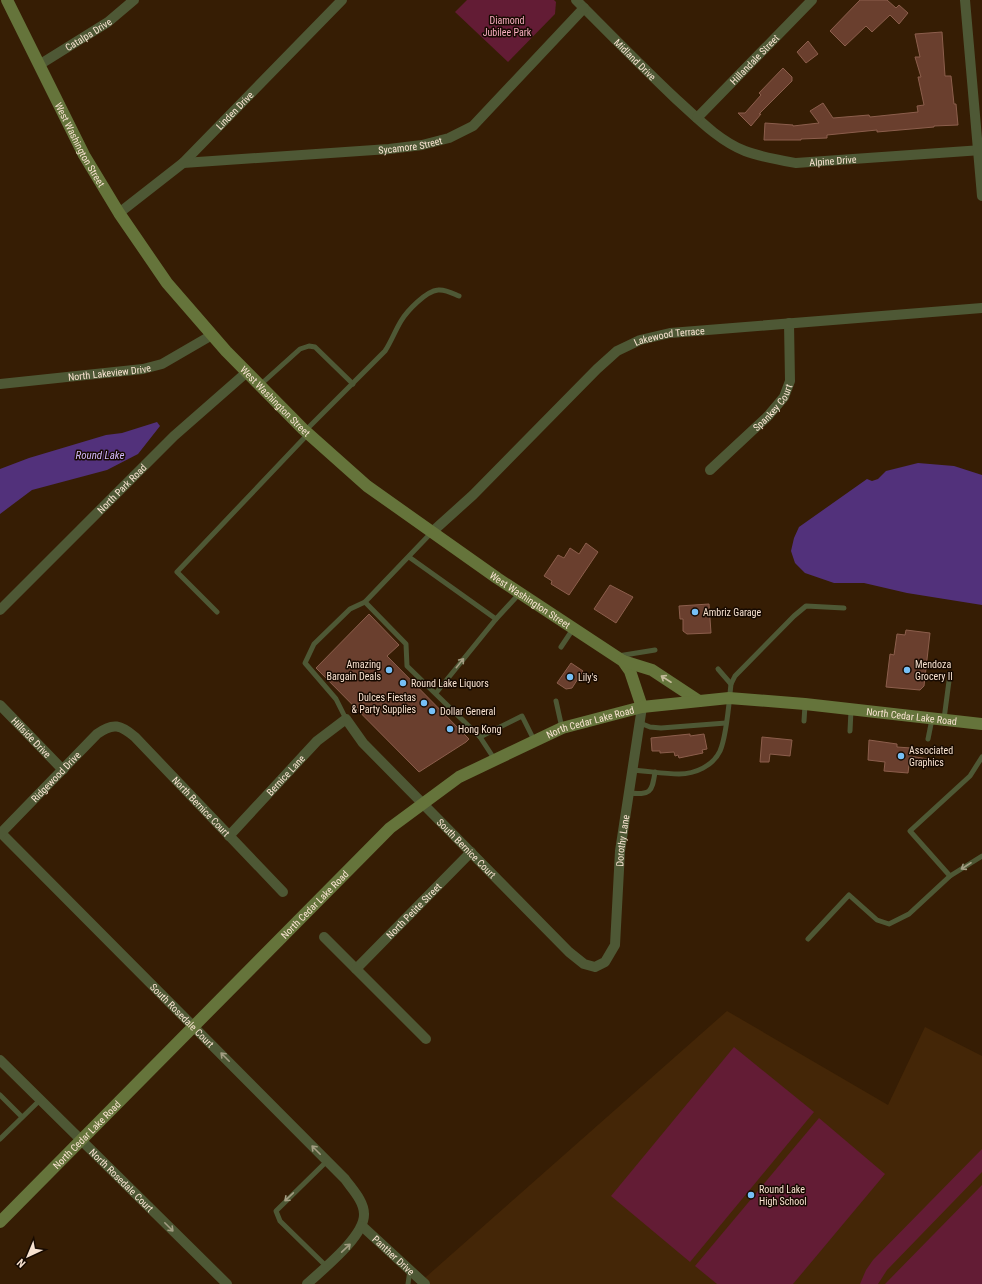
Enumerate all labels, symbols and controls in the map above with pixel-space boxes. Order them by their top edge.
park label: Diamond Jubilee Park [483,15,532,38]
street label: Catalpa Drive [63,16,114,53]
street label: Hillandale Street [728,32,781,86]
street label: Midland Drive [612,37,659,83]
street label: Linden Drive [214,89,256,131]
street label: West Washington Street [53,100,107,189]
street label: Sycamore Street [378,134,443,155]
street label: Alpine Drive [809,153,857,168]
street label: Lakewood Terrace [632,325,705,348]
street label: North Lakeview Drive [67,362,152,382]
street label: West Washington Street [238,364,313,438]
street label: Spankey Court [750,382,794,433]
water label: Round Lake [75,449,125,462]
street label: North Park Road [95,462,148,515]
street label: West Washington Street [488,569,573,630]
marker: Ambriz Garage [690,607,700,617]
place label: Ambriz Garage [703,607,762,618]
one-way arrow [456,658,465,668]
place label: Amazing Bargain Deals [327,659,381,682]
place label: Mendoza Grocery II [915,659,953,682]
marker: Amazing Bargain Deals [384,665,394,675]
marker: Mendoza Grocery II [902,665,912,675]
marker: Lily's [565,672,575,682]
place label: Lily's [578,672,598,683]
one-way arrow [661,675,672,683]
marker: Round Lake Liquors [398,678,408,688]
place label: Round Lake Liquors [411,678,489,689]
place label: Dulces Fiestas & Party Supplies [352,692,416,715]
marker: Dulces Fiestas & Party Supplies [419,698,429,708]
street label: North Cedar Lake Road [544,704,635,740]
street label: North Cedar Lake Road [866,705,958,727]
marker: Dollar General [427,706,437,716]
place label: Dollar General [440,706,496,717]
street label: Hillside Drive [9,715,54,760]
marker: Hong Kong [445,724,455,734]
place label: Hong Kong [458,724,501,735]
place label: Associated Graphics [909,745,953,768]
street label: Ridgewood Drive [29,749,83,804]
marker: Associated Graphics [896,751,906,761]
street label: Bernice Lane [264,752,307,798]
street label: North Bernice Court [170,774,232,838]
street label: Dorothy Lane [614,814,631,867]
street label: South Bernice Court [435,816,498,880]
one-way arrow [961,862,972,870]
street label: North Cedar Lake Road [278,868,350,941]
street label: North Petite Street [384,880,443,941]
street label: South Rosedale Court [148,981,216,1050]
one-way arrow [220,1052,229,1062]
street label: North Cedar Lake Road [51,1098,123,1171]
one-way arrow [311,1145,321,1155]
street label: North Rosedale Court [88,1146,156,1214]
place label: Round Lake High School [759,1184,807,1207]
marker: Round Lake High School [746,1190,756,1200]
one-way arrow [284,1193,294,1202]
one-way arrow [164,1222,174,1232]
street label: Panther Drive [370,1233,417,1277]
north arrow [8,1236,48,1276]
one-way arrow [340,1243,351,1252]
text: N [14,1256,28,1270]

